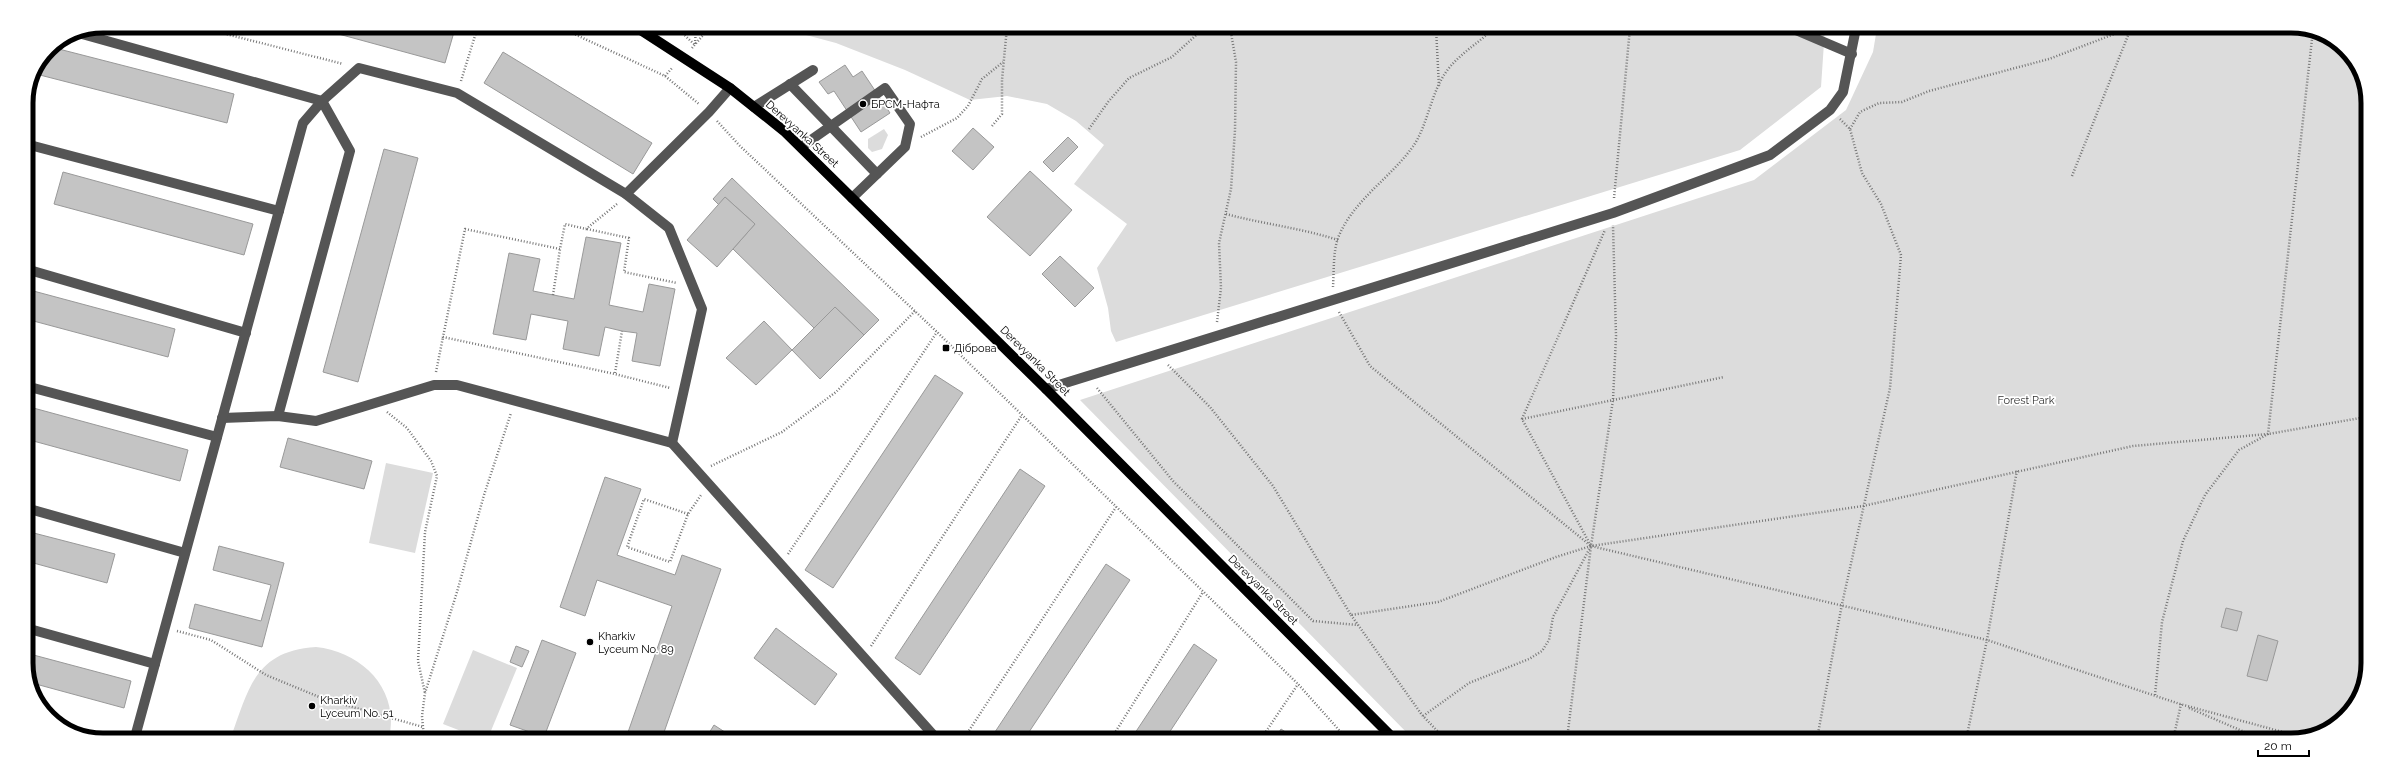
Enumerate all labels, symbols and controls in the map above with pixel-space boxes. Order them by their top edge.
street label: Derevyanka Street [763,98,841,170]
place label: БРСМ-Нафта [871,98,940,111]
marker: БРСМ-Нафта [858,99,868,109]
street label: Derevyanka Street [997,323,1073,399]
place label: Діброва [954,342,997,355]
marker: Діброва [941,343,951,353]
park label: Forest Park [1997,394,2055,407]
street label: Derevyanka Street [1225,552,1301,628]
place label: Kharkiv Lyceum No. 89 [598,630,674,656]
marker: Kharkiv Lyceum No. 89 [585,637,595,647]
place label: Kharkiv Lyceum No. 51 [320,694,394,720]
marker: Kharkiv Lyceum No. 51 [307,701,317,711]
scale bar [2258,732,2309,758]
text: 20 m [2264,739,2292,753]

